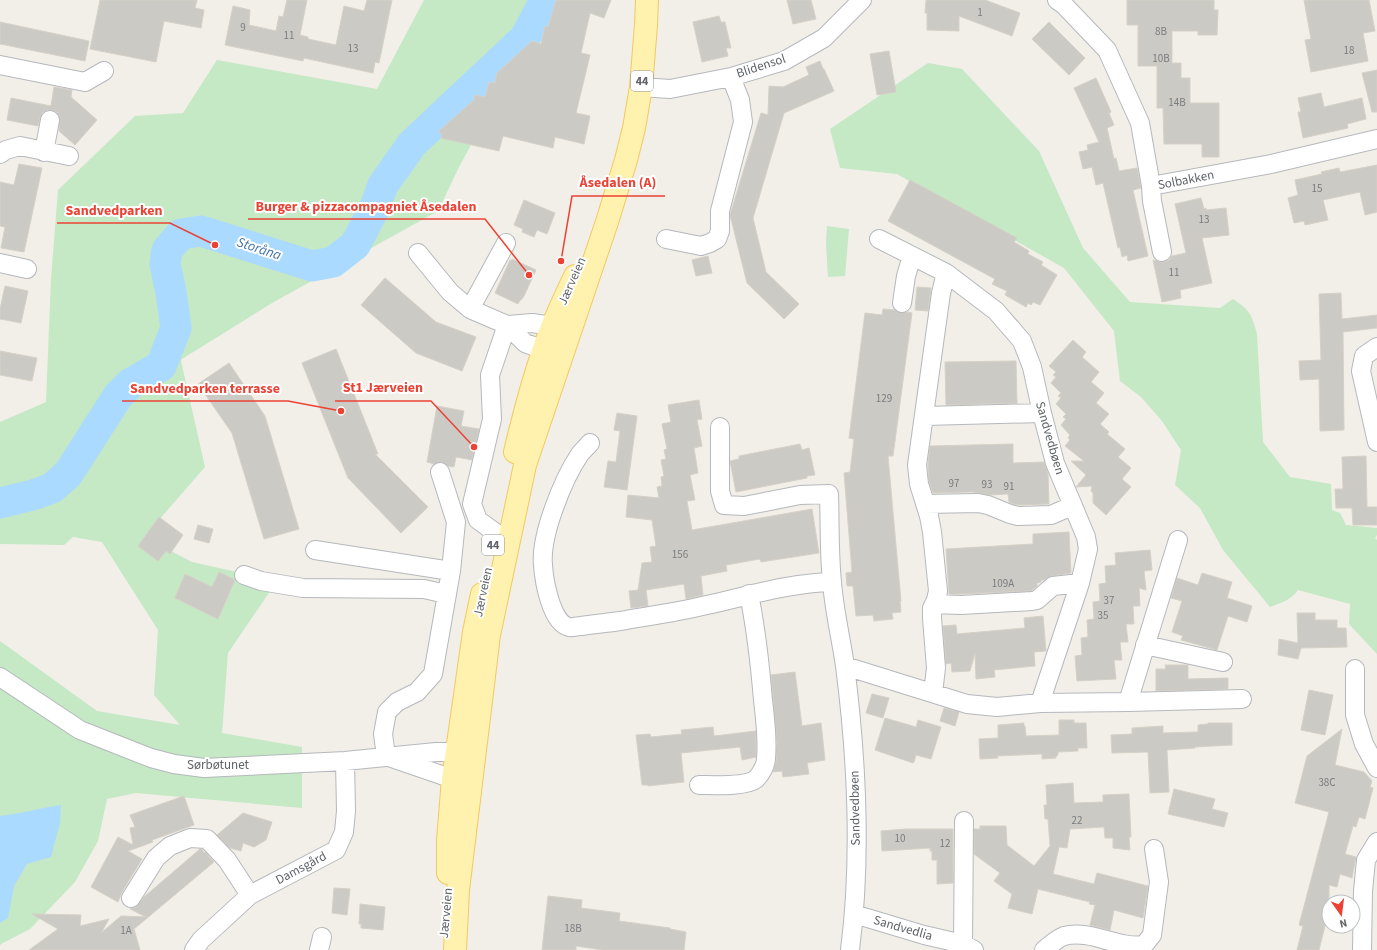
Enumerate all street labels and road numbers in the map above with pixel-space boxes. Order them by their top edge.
street label: Blidensol [734,50,788,82]
road number: 44 [631,71,653,91]
street label: Solbakken [1156,166,1216,194]
street label: Jærveien [554,254,590,308]
street label: Sandvedbøen [1031,399,1069,477]
road number: 44 [482,535,504,555]
street label: Jærveien [469,565,497,619]
street label: Sørbøtunet [187,756,249,774]
street label: Sandvedbøen [845,770,865,846]
street label: Damsgård [272,847,330,889]
street label: Jærveien [435,887,457,939]
street label: Sandvedlia [871,911,935,945]

